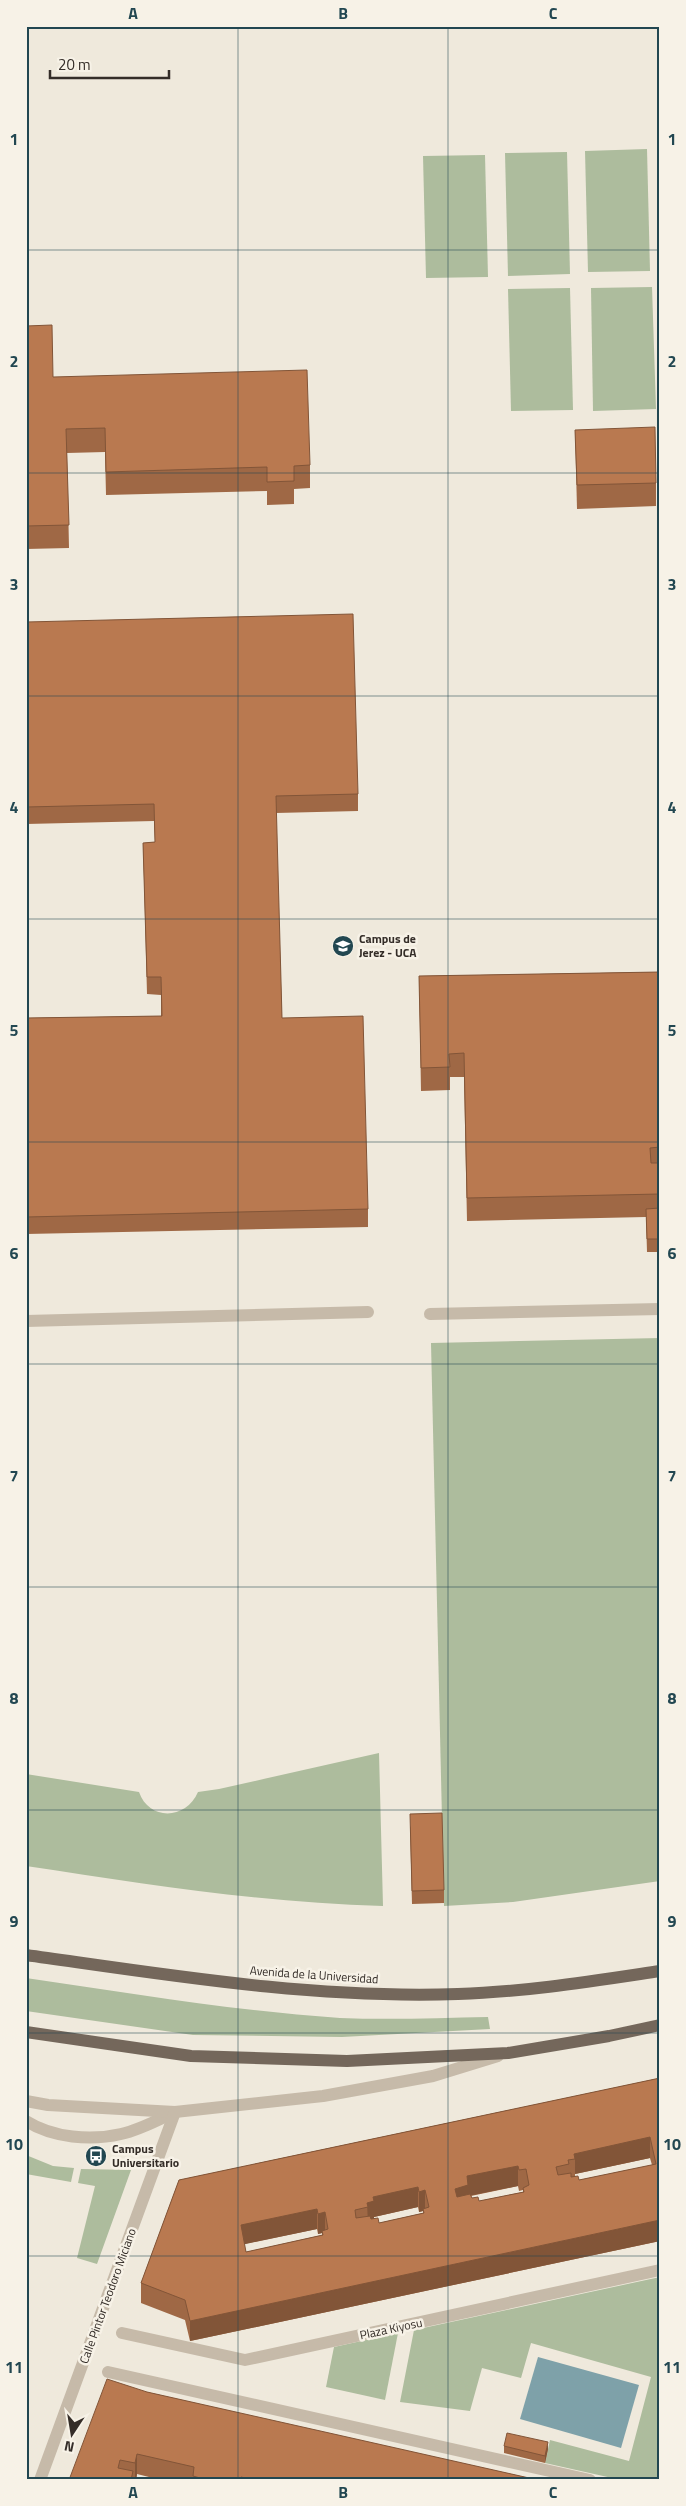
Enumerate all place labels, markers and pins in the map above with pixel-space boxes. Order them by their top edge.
place label: Campus de Jerez - UCA [359,929,417,962]
school or university icon: Campus de Jerez - UCA [331,934,355,958]
place label: Campus Universitario [112,2139,179,2172]
bus stop icon: Campus Universitario [84,2144,108,2168]

